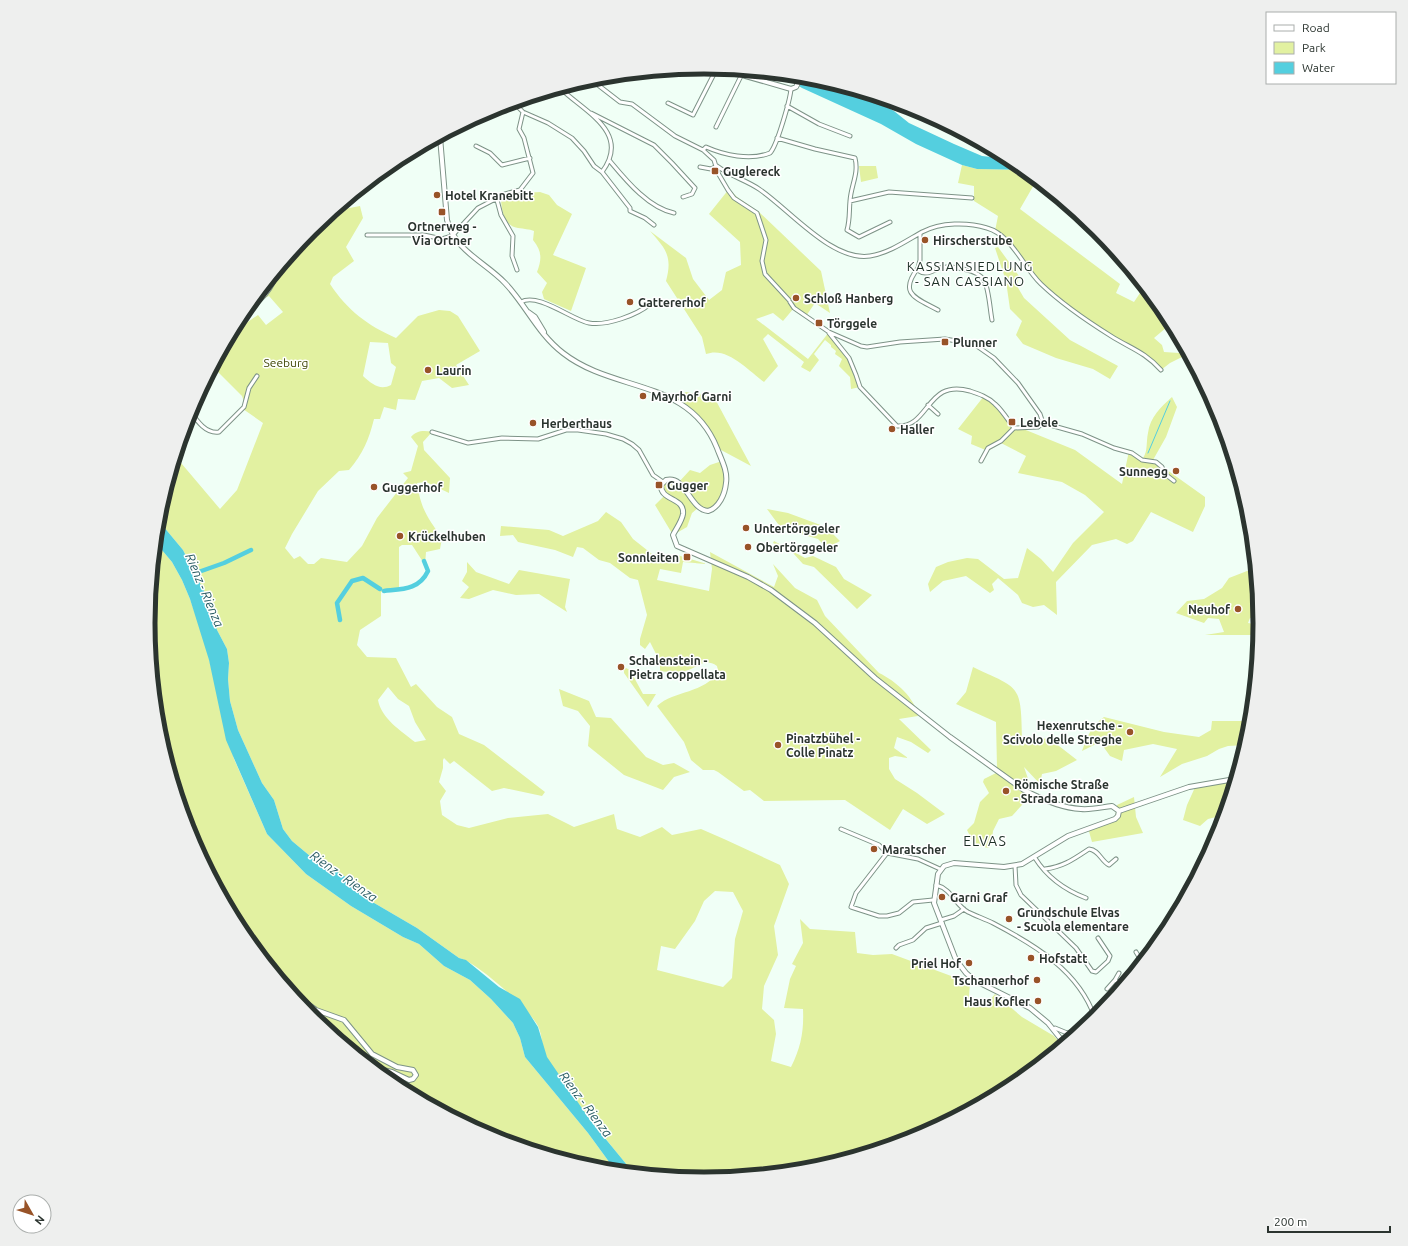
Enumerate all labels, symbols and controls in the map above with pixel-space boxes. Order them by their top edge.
legend [1266,12,1396,84]
text: Road [1302,21,1330,34]
text: Park [1302,41,1326,54]
text: Water [1302,61,1335,74]
place label: Guglereck [723,165,781,178]
marker: Guglereck [710,166,720,176]
place label: Hotel Kranebitt [445,189,533,202]
marker: Hotel Kranebitt [432,190,442,200]
marker: Ortnerweg - Via Ortner [437,207,447,217]
place label: Ortnerweg - Via Ortner [408,220,476,247]
place label: Hirscherstube [933,234,1012,247]
marker: Hirscherstube [920,235,930,245]
district label: KASSIANSIEDLUNG - SAN CASSIANO [907,259,1033,288]
place label: Schloß Hanberg [804,292,893,305]
marker: Schloß Hanberg [791,293,801,303]
place label: Gattererhof [638,296,707,309]
marker: Gattererhof [625,297,635,307]
place label: Törggele [827,317,877,330]
marker: Törggele [814,318,824,328]
place label: Plunner [953,336,997,349]
marker: Plunner [940,337,950,347]
park label: Seeburg [264,356,308,369]
place label: Laurin [436,364,472,377]
marker: Laurin [423,365,433,375]
place label: Mayrhof Garni [651,390,732,403]
marker: Mayrhof Garni [638,391,648,401]
place label: Lebele [1020,416,1058,429]
place label: Herberthaus [541,417,612,430]
marker: Lebele [1007,417,1017,427]
marker: Herberthaus [528,418,538,428]
place label: Haller [900,423,934,436]
marker: Haller [887,424,897,434]
place label: Sunnegg [1119,465,1168,478]
marker: Sunnegg [1171,466,1181,476]
place label: Gugger [667,479,708,492]
marker: Gugger [654,480,664,490]
place label: Guggerhof [382,481,444,494]
marker: Guggerhof [369,482,379,492]
place label: Untertörggeler [754,522,840,535]
marker: Untertörggeler [741,523,751,533]
place label: Krückelhuben [408,530,486,543]
marker: Krückelhuben [395,531,405,541]
place label: Obertörggeler [756,541,838,554]
marker: Obertörggeler [743,542,753,552]
water label: Rienz - Rienza [183,551,227,629]
place label: Sonnleiten [618,551,679,564]
marker: Sonnleiten [682,552,692,562]
place label: Neuhof [1188,603,1231,616]
marker: Neuhof [1233,604,1243,614]
place label: Schalenstein - Pietra coppellata [629,654,726,681]
marker: Schalenstein - Pietra coppellata [616,662,626,672]
place label: Hexenrutsche - Scivolo delle Streghe [1003,719,1122,746]
marker: Hexenrutsche - Scivolo delle Streghe [1125,727,1135,737]
place label: Pinatzbühel - Colle Pinatz [786,732,860,759]
marker: Pinatzbühel - Colle Pinatz [773,740,783,750]
place label: Römische Straße - Strada romana [1014,778,1109,805]
marker: Römische Straße - Strada romana [1001,786,1011,796]
district label: ELVAS [963,833,1007,849]
place label: Maratscher [882,843,946,856]
marker: Maratscher [869,844,879,854]
water label: Rienz - Rienza [308,848,380,904]
place label: Garni Graf [950,891,1009,904]
marker: Garni Graf [937,892,947,902]
place label: Grundschule Elvas - Scuola elementare [1017,906,1129,933]
marker: Grundschule Elvas - Scuola elementare [1004,914,1014,924]
place label: Hofstatt [1039,952,1087,965]
marker: Hofstatt [1026,953,1036,963]
place label: Priel Hof [911,957,962,970]
marker: Priel Hof [964,958,974,968]
place label: Tschannerhof [952,974,1030,987]
marker: Tschannerhof [1032,975,1042,985]
place label: Haus Kofler [964,995,1030,1008]
marker: Haus Kofler [1033,996,1043,1006]
water label: Rienz - Rienza [557,1068,615,1140]
north arrow [12,1194,52,1234]
scale bar [1268,1208,1390,1234]
text: N [33,1213,47,1227]
text: 200 m [1274,1215,1307,1228]

